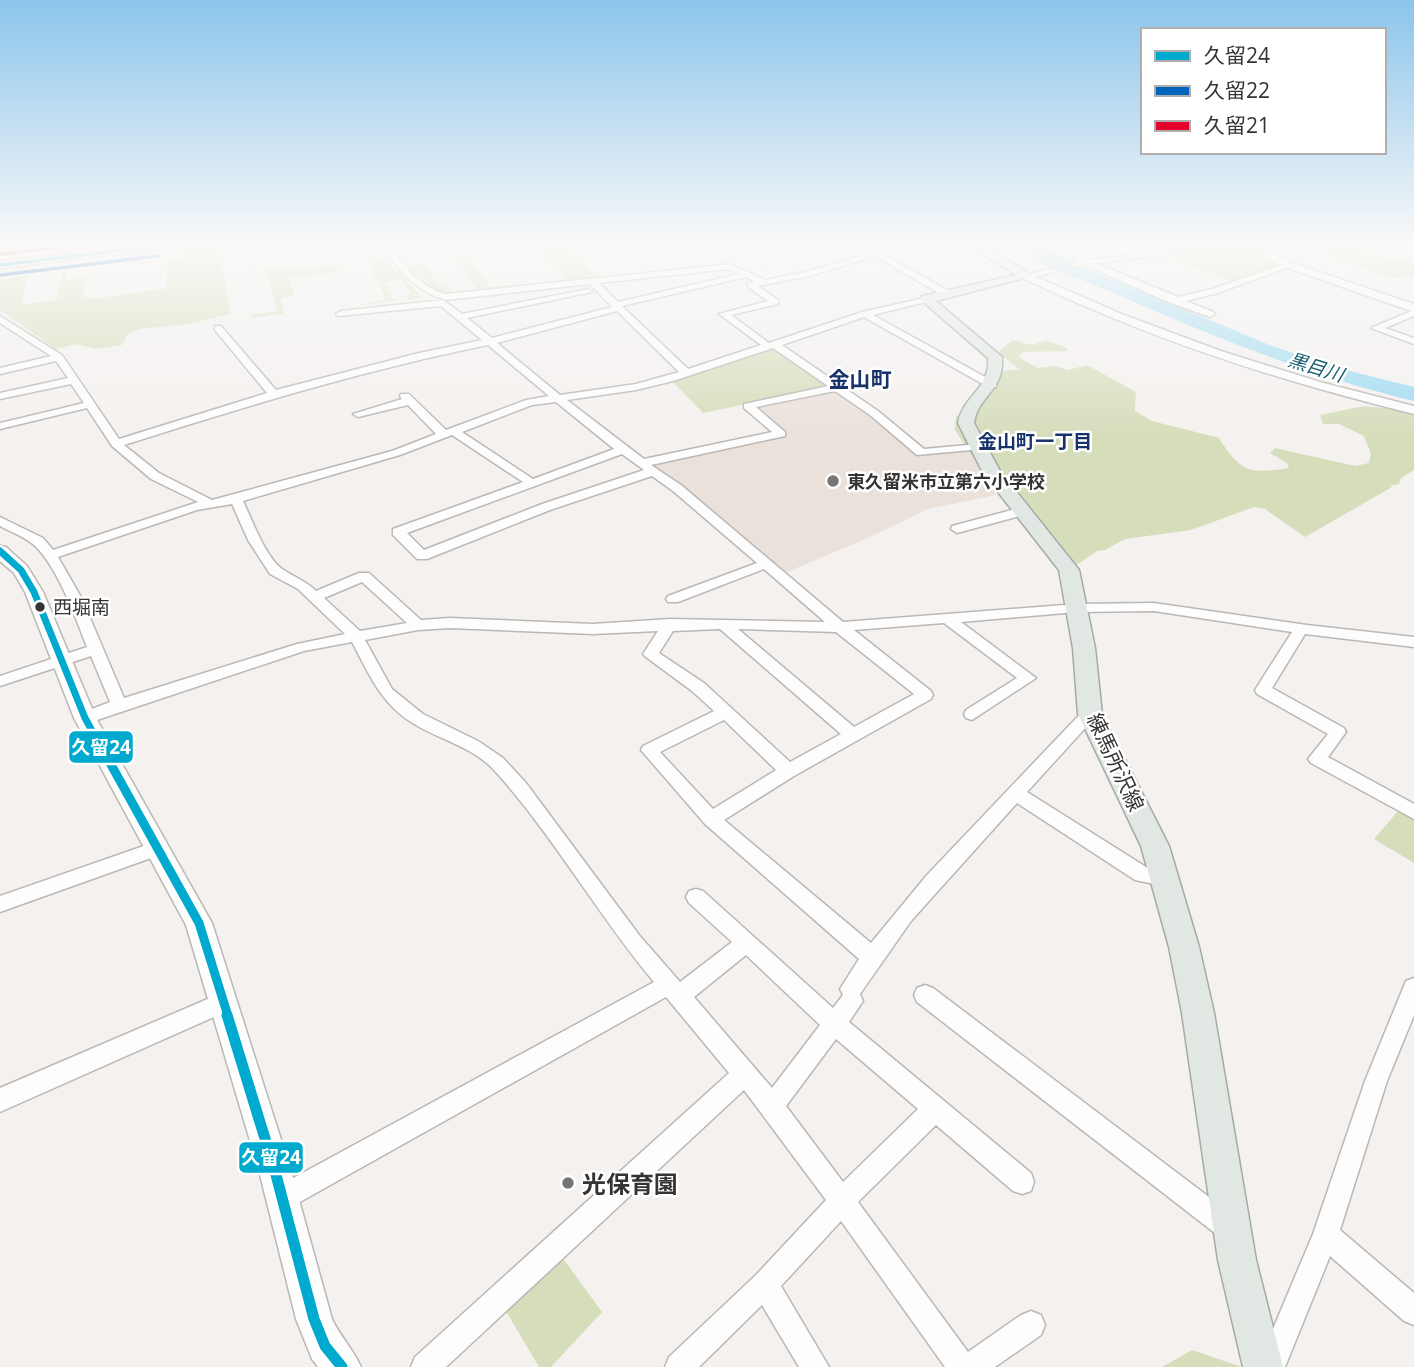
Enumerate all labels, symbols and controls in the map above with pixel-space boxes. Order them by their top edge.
legend [1141,28,1386,154]
text: 久留24 [1204,41,1270,69]
text: 久留22 [1204,76,1270,104]
text: 久留21 [1204,111,1270,139]
water label: 黒目川 [1285,346,1349,388]
district label: 金山町 [829,365,892,393]
district label: 金山町一丁目 [978,428,1092,454]
place label: 東久留米市立第六小学校 [847,469,1045,493]
marker: 東久留米市立第六小学校 [825,473,841,489]
place label: 西堀南 [53,594,110,620]
marker: 西堀南 [33,600,47,614]
street label: 練馬所沢線 [1081,709,1151,815]
line badge: 久留24 [68,730,134,764]
text: 久留24 [71,734,131,760]
line badge: 久留24 [238,1141,304,1174]
text: 久留24 [241,1144,301,1170]
place label: 光保育園 [582,1167,678,1200]
marker: 光保育園 [560,1175,576,1191]

